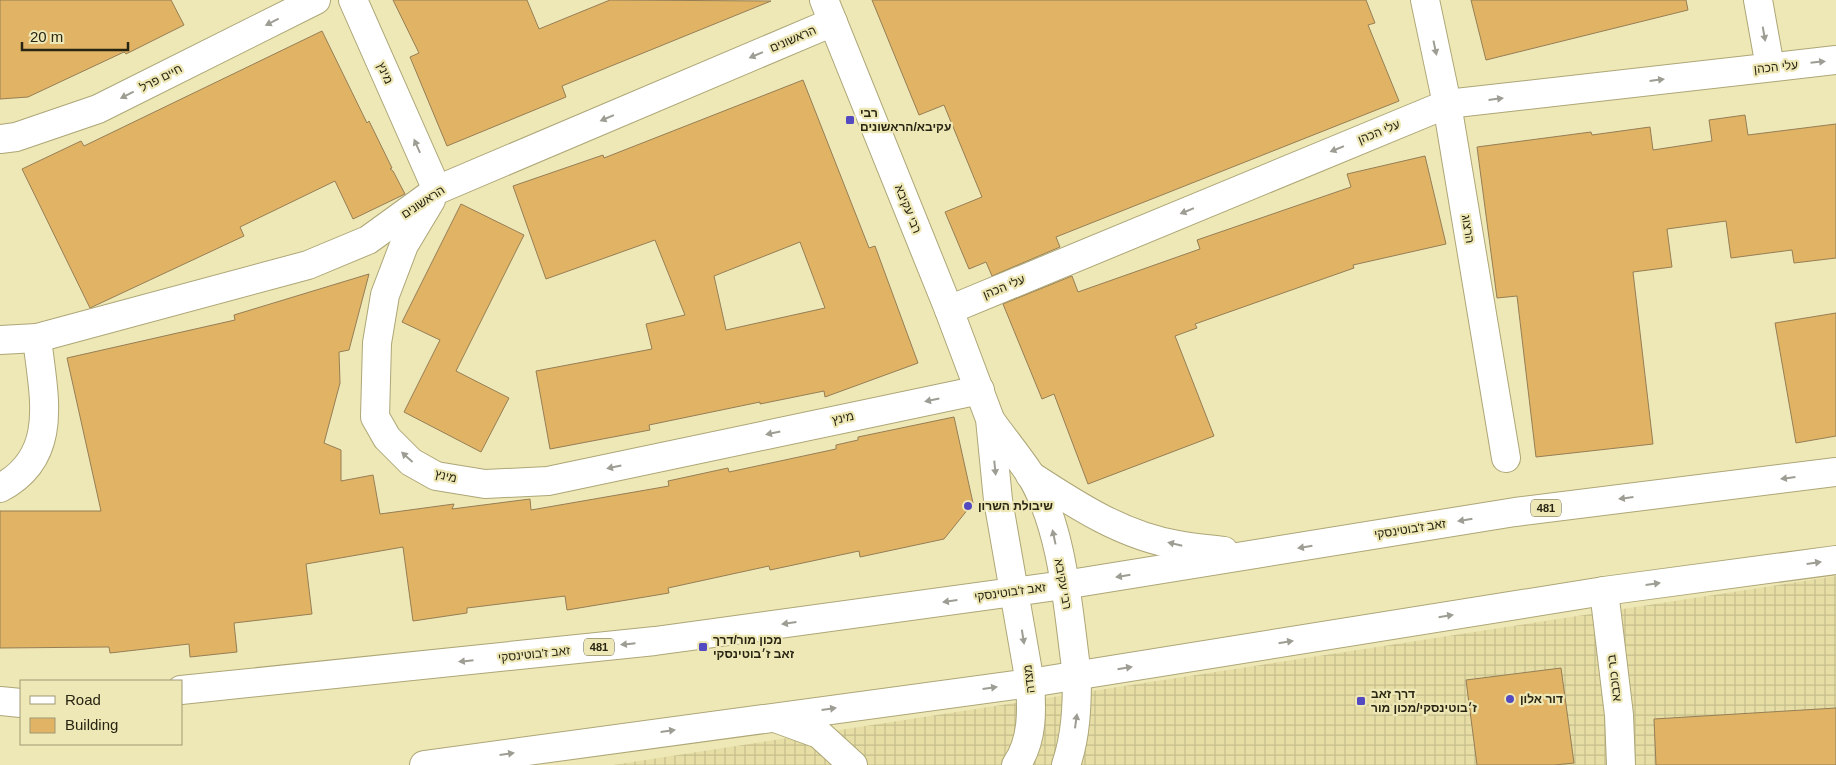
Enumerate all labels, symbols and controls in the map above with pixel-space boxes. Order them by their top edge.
one-way arrow [265,18,280,26]
scale bar [22,20,129,52]
street label: הראשונים [768,23,818,55]
one-way arrow [1761,26,1769,42]
text: 20 m [30,28,63,45]
one-way arrow [1431,40,1439,55]
one-way arrow [748,51,763,59]
street label: עלי הכהן [1753,58,1799,76]
one-way arrow [1811,58,1827,66]
street label: מינץ [374,60,396,86]
street label: חיים פרל [138,61,184,95]
one-way arrow [1649,76,1665,84]
one-way arrow [120,91,134,99]
one-way arrow [1488,95,1504,103]
place label: רבי עקיבא/הראשונים [860,106,951,134]
marker: רבי עקיבא/הראשונים [844,114,856,126]
one-way arrow [600,115,614,123]
street label: עלי הכהן [1356,117,1402,147]
one-way arrow [413,139,421,153]
one-way arrow [1330,146,1344,154]
street label: הראשונים [399,183,447,221]
street label: רבי עקיבא [892,183,924,235]
one-way arrow [1180,208,1194,216]
street label: הרצוג [1459,214,1477,244]
street label: עלי הכהן [981,272,1027,302]
one-way arrow [924,396,940,404]
street label: מינץ [831,409,855,427]
one-way arrow [766,429,781,437]
one-way arrow [400,452,413,463]
one-way arrow [991,460,999,476]
one-way arrow [606,463,622,471]
street label: מינץ [434,467,458,485]
one-way arrow [1779,474,1795,482]
one-way arrow [1618,494,1634,502]
place label: שיבולת השרון [978,499,1053,513]
road number: 481 [1531,499,1561,516]
marker: שיבולת השרון [962,500,974,512]
street label: זאב ז'בוטינסקי [1373,516,1447,542]
one-way arrow [1457,516,1473,524]
one-way arrow [1050,530,1058,545]
one-way arrow [1167,540,1182,548]
one-way arrow [1297,543,1313,551]
street label: רבי עקיבא [1052,558,1074,610]
one-way arrow [1806,559,1822,567]
one-way arrow [1115,572,1131,580]
street label: זאב ז'בוטינסקי [973,580,1047,604]
one-way arrow [1645,580,1661,588]
one-way arrow [941,597,957,605]
one-way arrow [1438,612,1454,620]
one-way arrow [780,619,796,627]
one-way arrow [1019,630,1027,646]
place label: מכון מור/דרך זאב ז׳בוטינסקי [713,633,795,661]
one-way arrow [1278,637,1294,645]
road number: 481 [584,638,614,656]
one-way arrow [619,640,635,648]
marker: מכון מור/דרך זאב ז׳בוטינסקי [697,641,709,653]
street label: זאב ז'בוטינסקי [497,643,571,665]
street label: בר כוכבא [1604,654,1624,702]
one-way arrow [458,657,474,665]
one-way arrow [1117,663,1133,671]
street label: מצדה [1020,664,1038,694]
legend [20,680,182,745]
one-way arrow [982,684,998,692]
place label: דרך זאב ז׳בוטינסקי/מכון מור [1371,687,1478,715]
text: Road [65,691,101,708]
place label: דור אלון [1520,692,1563,706]
marker: דור אלון [1504,693,1516,705]
marker: דרך זאב ז׳בוטינסקי/מכון מור [1355,695,1367,707]
one-way arrow [821,705,837,713]
one-way arrow [1072,712,1080,728]
text: Building [65,716,118,733]
one-way arrow [660,727,676,735]
one-way arrow [499,749,515,757]

